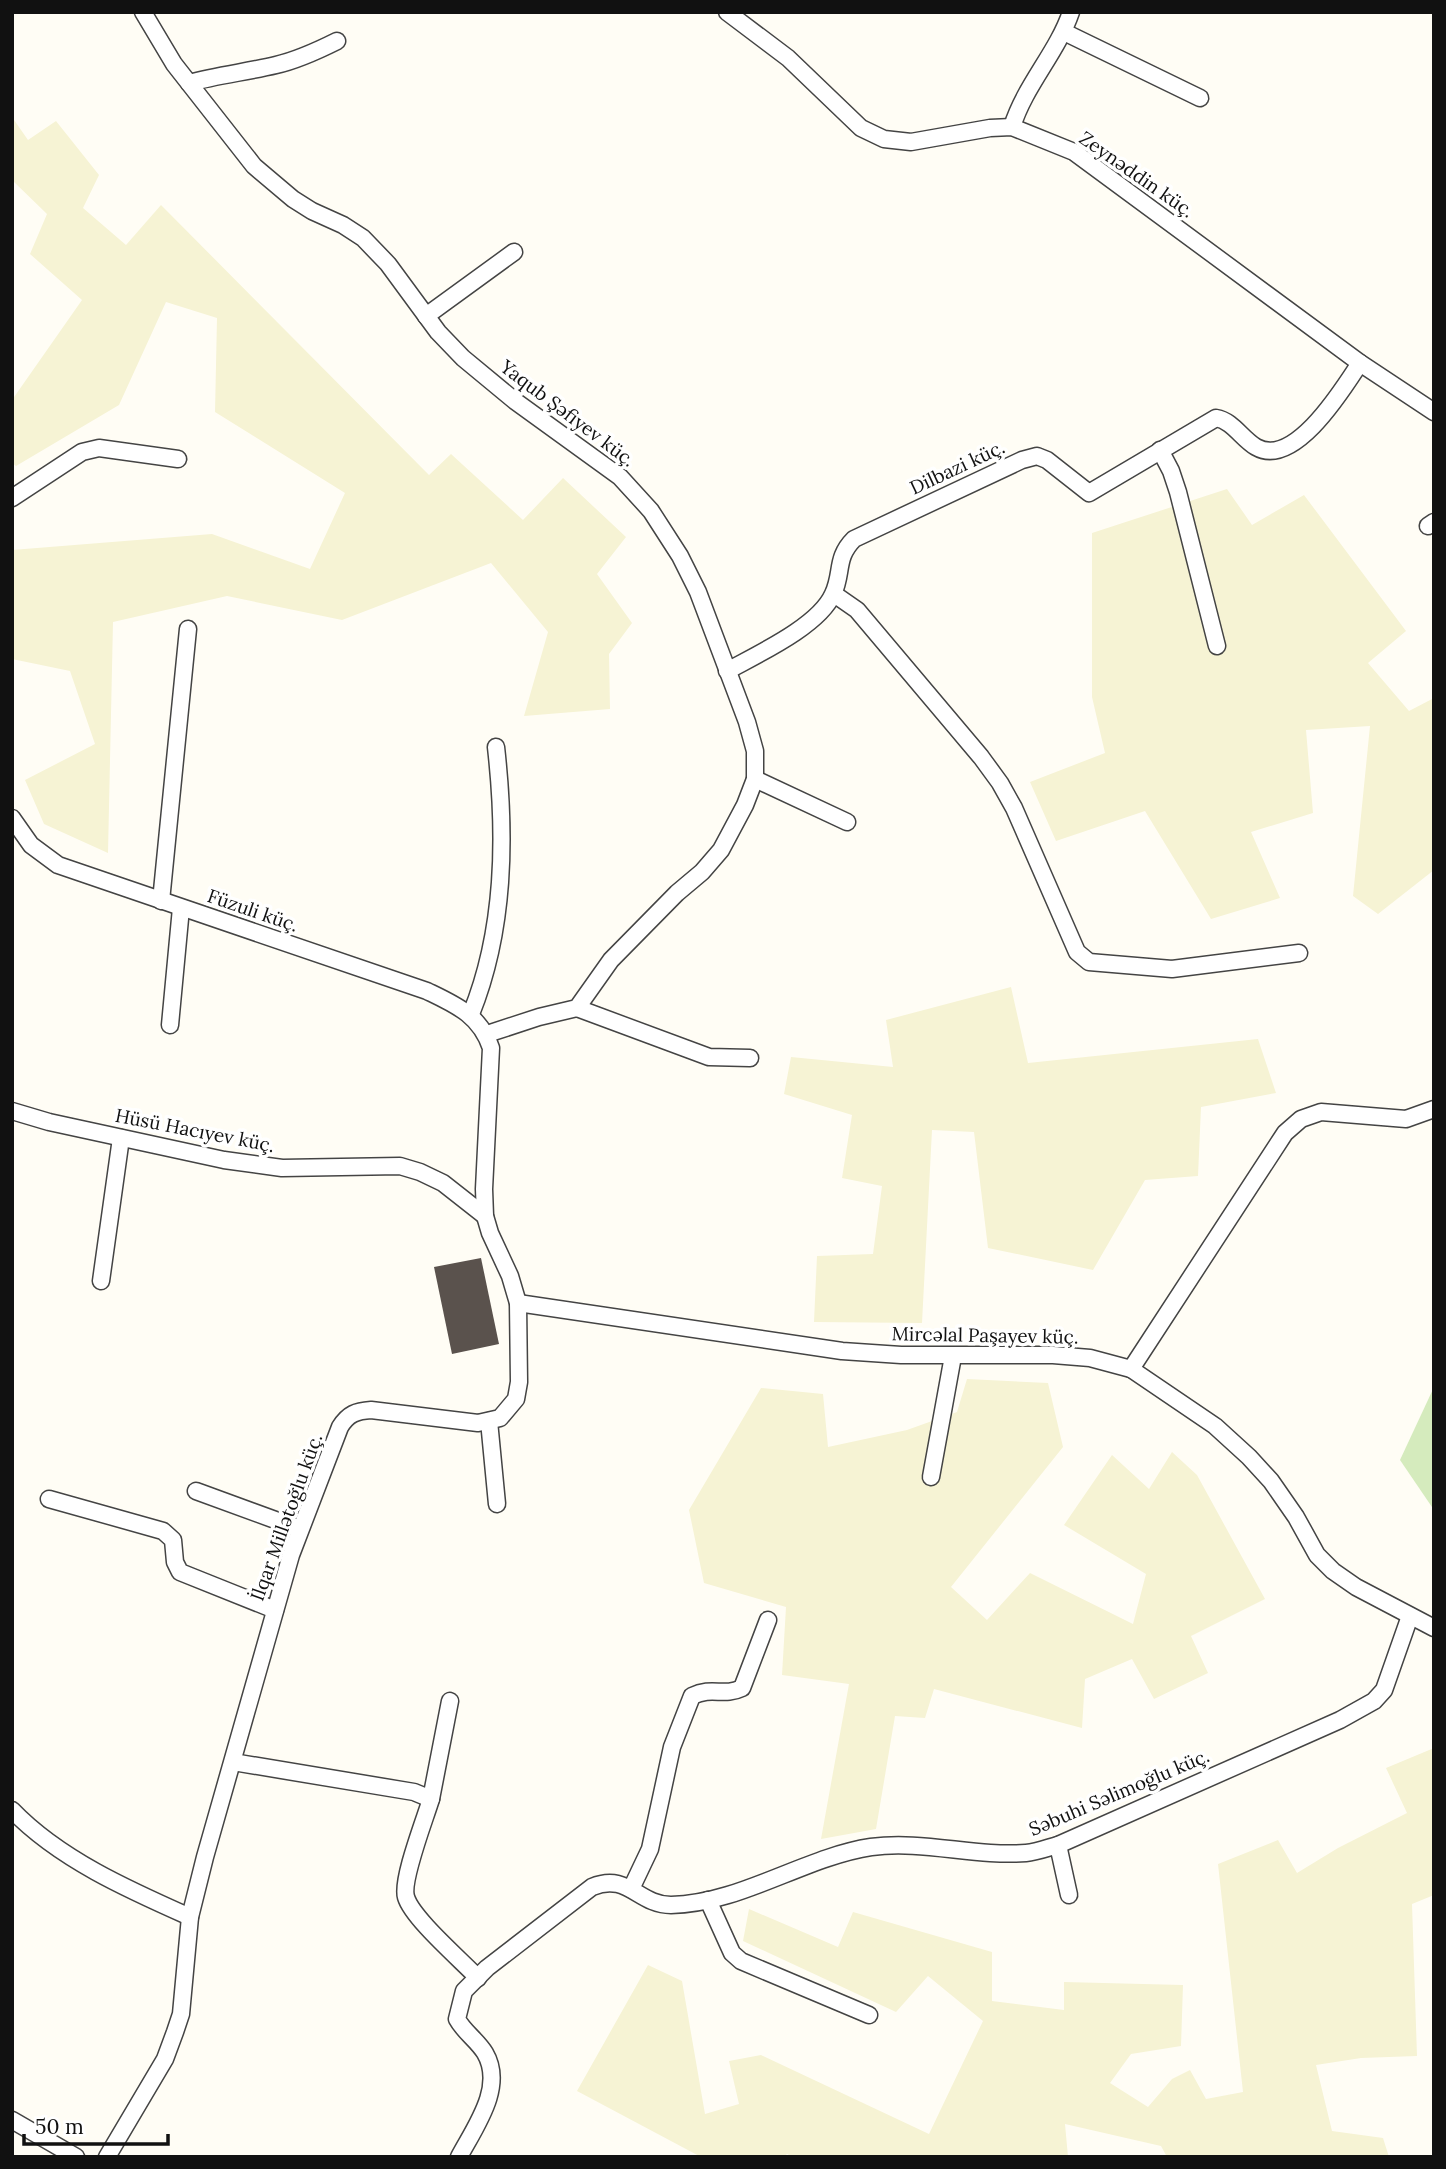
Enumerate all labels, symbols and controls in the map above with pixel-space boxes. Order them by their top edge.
street label: Zeynəddin küç. [1075,126,1199,222]
street label: Yaqub Şəfiyev küç. [495,354,640,472]
street label: Dilbazi küç. [906,435,1008,499]
street label: Füzuli küç. [204,883,302,937]
street label: Hüsü Hacıyev küç. [113,1103,277,1157]
street label: Mircəlal Paşayev küç. [891,1321,1079,1349]
street label: İlqar Millətoğlu küç. [245,1430,327,1604]
street label: Səbuhi Səlimoğlu küç. [1025,1743,1213,1841]
scale bar [24,2102,168,2146]
text: 50 m [35,2113,84,2140]

